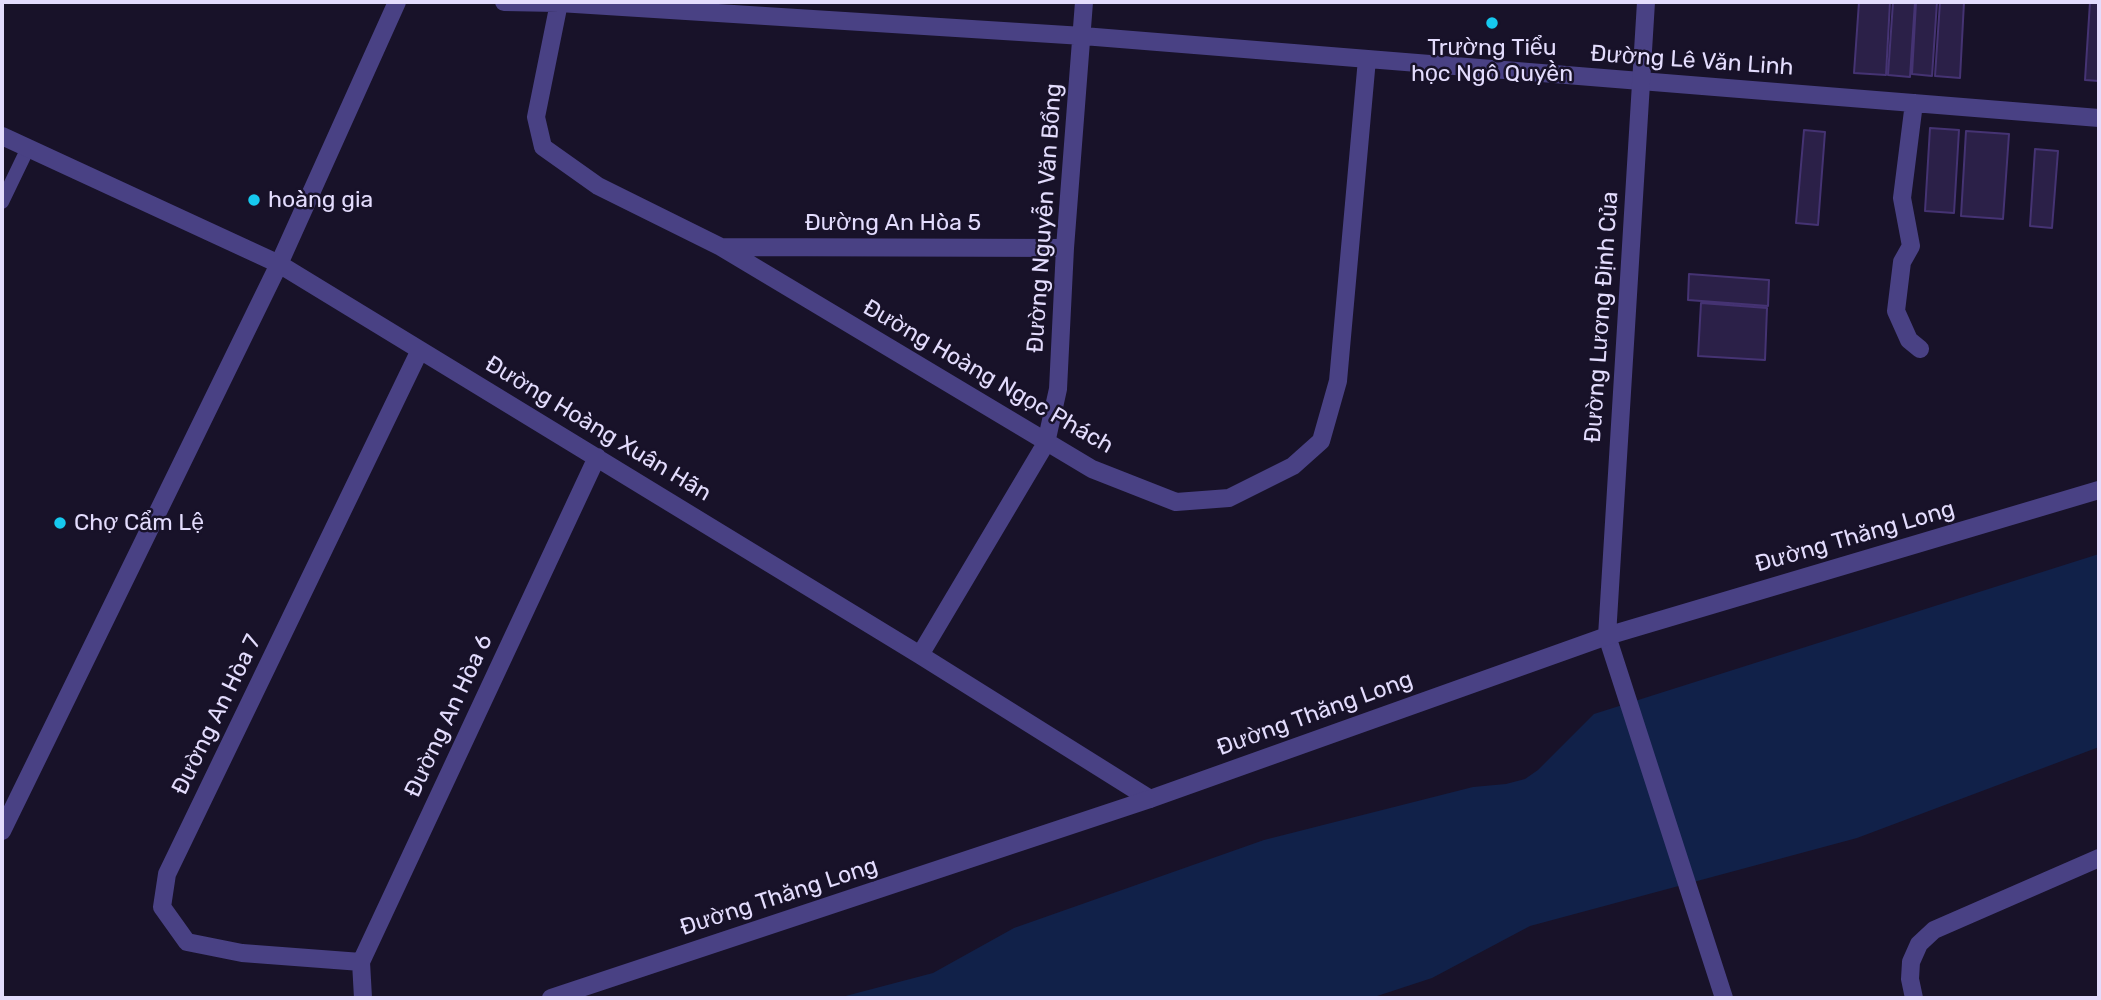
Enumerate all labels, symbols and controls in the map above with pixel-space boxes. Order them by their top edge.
marker: Trường Tiểu học Ngô Quyền [1484,15,1500,31]
place label: Trường Tiểu học Ngô Quyền [1411,34,1573,88]
street label: Đường Lê Văn Linh [1590,40,1794,82]
street label: Đường Nguyễn Văn Bổng [1022,82,1068,354]
place label: hoàng gia [268,186,373,214]
street label: Đường Lương Định Của [1579,190,1625,444]
marker: hoàng gia [246,192,262,208]
street label: Đường An Hòa 5 [805,209,981,237]
street label: Đường Hoàng Ngọc Phách [858,294,1118,460]
street label: Đường Hoàng Xuân Hãn [480,351,716,507]
street label: Đường Thăng Long [1752,495,1958,579]
place label: Chợ Cẩm Lệ [74,509,204,537]
marker: Chợ Cẩm Lệ [52,515,68,531]
street label: Đường An Hòa 7 [166,630,268,800]
street label: Đường An Hòa 6 [399,630,499,802]
street label: Đường Thăng Long [1213,666,1417,762]
street label: Đường Thăng Long [677,852,881,942]

